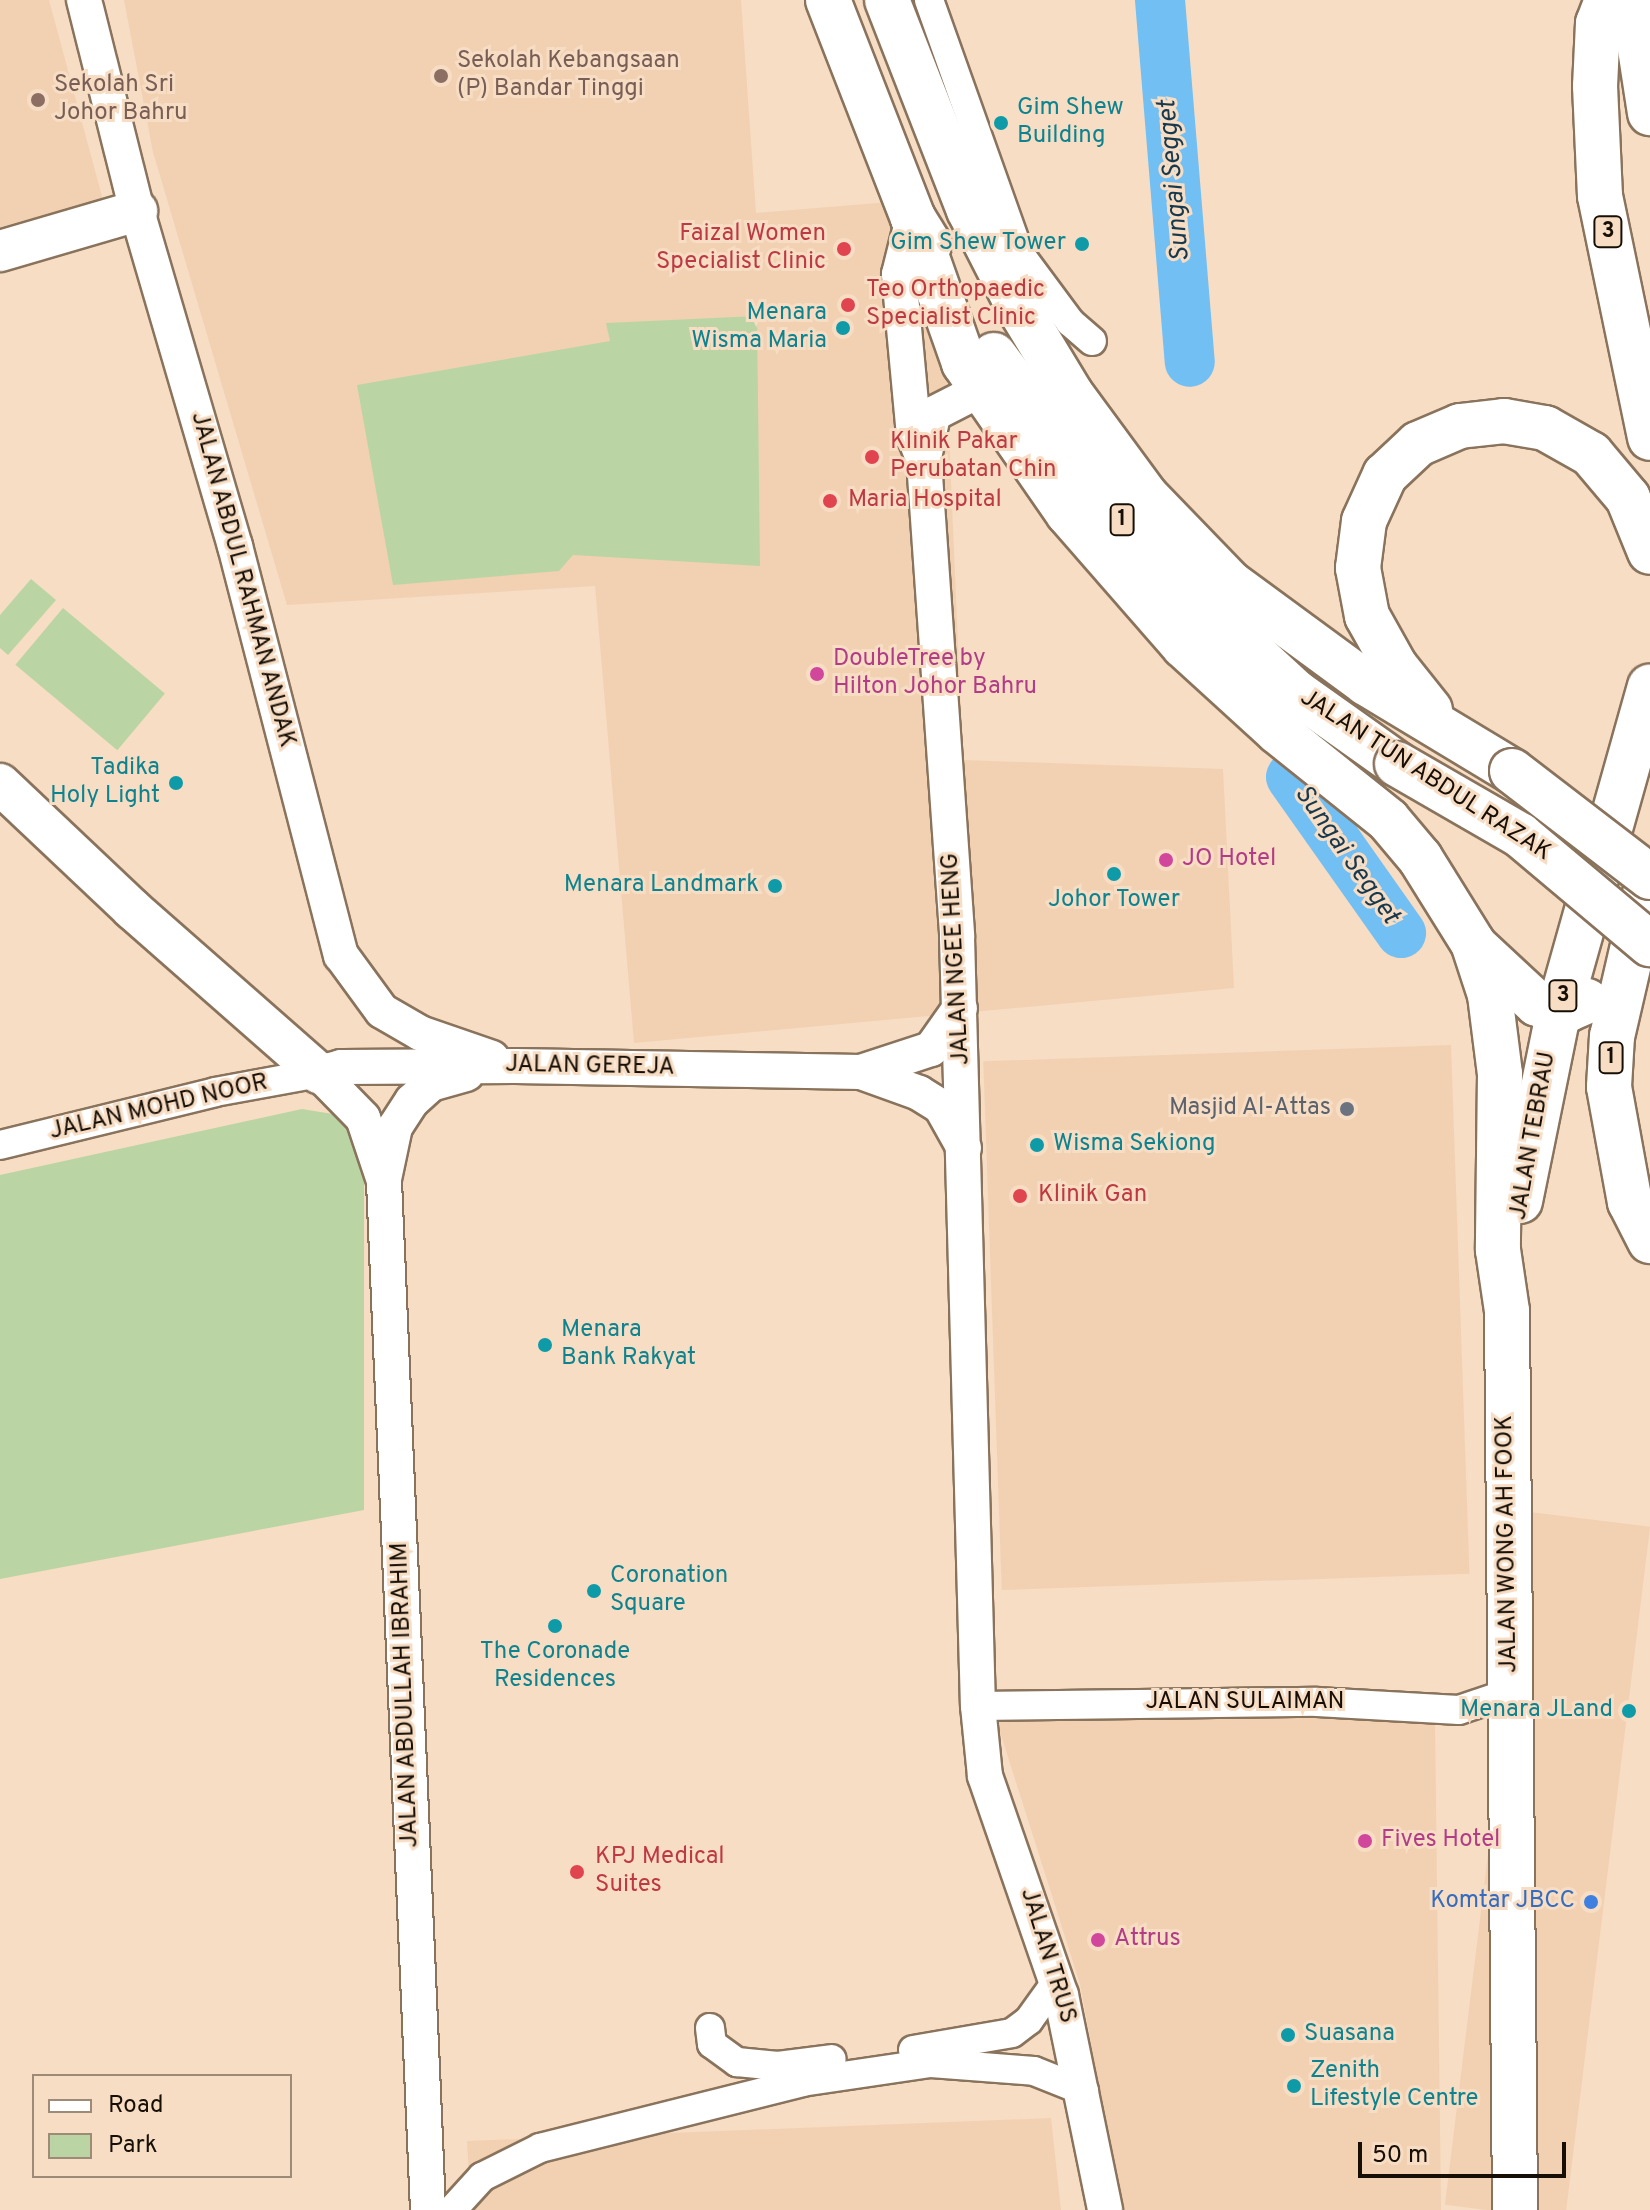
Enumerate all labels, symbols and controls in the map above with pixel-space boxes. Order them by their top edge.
place label: Sekolah Kebangsaan (P) Bandar Tinggi [457,48,680,104]
marker: Sekolah Kebangsaan (P) Bandar Tinggi [432,67,450,85]
place label: Sekolah Sri Johor Bahru [54,72,188,128]
marker: Sekolah Sri Johor Bahru [29,91,47,109]
place label: Gim Shew Building [1017,95,1124,151]
water label: Sungai Segget [1152,99,1198,263]
marker: Gim Shew Building [992,114,1010,132]
road number: 3 [1592,214,1624,250]
place label: Faizal Women Specialist Clinic [656,221,826,277]
place label: Gim Shew Tower [889,230,1066,258]
marker: Gim Shew Tower [1073,235,1091,253]
marker: Faizal Women Specialist Clinic [833,238,855,260]
place label: Teo Orthopaedic Specialist Clinic [866,277,1045,333]
marker: Teo Orthopaedic Specialist Clinic [837,294,859,316]
place label: Menara Wisma Maria [691,300,827,356]
marker: Menara Wisma Maria [834,319,852,337]
street label: JALAN ABDUL RAHMAN ANDAK [183,408,301,752]
place label: Klinik Pakar Perubatan Chin [890,429,1057,485]
marker: Klinik Pakar Perubatan Chin [861,446,883,468]
place label: Maria Hospital [848,487,1002,515]
marker: Maria Hospital [819,490,841,512]
road number: 1 [1108,502,1136,538]
place label: DoubleTree by Hilton Johor Bahru [833,646,1037,702]
marker: DoubleTree by Hilton Johor Bahru [808,665,826,683]
street label: JALAN TUN ABDUL RAZAK [1293,683,1557,869]
place label: Tadika Holy Light [50,755,160,811]
marker: Tadika Holy Light [167,774,185,792]
water label: Sungai Segget [1287,780,1405,930]
place label: JO Hotel [1182,846,1276,874]
marker: JO Hotel [1157,851,1175,869]
street label: JALAN NGEE HENG [937,852,977,1066]
marker: Johor Tower [1105,865,1123,883]
place label: Menara Landmark [564,872,759,900]
marker: Menara Landmark [766,877,784,895]
place label: Johor Tower [1047,887,1181,915]
road number: 3 [1547,978,1579,1014]
road number: 1 [1597,1040,1625,1076]
street label: JALAN TEBRAU [1505,1049,1563,1223]
street label: JALAN GEREJA [505,1051,675,1083]
street label: JALAN MOHD NOOR [47,1069,271,1147]
place label: Masjid Al-Attas [1168,1095,1331,1123]
marker: Masjid Al-Attas [1338,1100,1356,1118]
place label: Wisma Sekiong [1053,1131,1216,1159]
marker: Wisma Sekiong [1028,1136,1046,1154]
place label: Klinik Gan [1038,1182,1147,1210]
marker: Klinik Gan [1009,1185,1031,1207]
place label: Menara Bank Rakyat [561,1317,696,1373]
marker: Menara Bank Rakyat [536,1336,554,1354]
street label: JALAN WONG AH FOOK [1491,1414,1525,1674]
street label: JALAN ABDULLAH IBRAHIM [386,1541,426,1849]
place label: Coronation Square [610,1563,728,1619]
marker: Coronation Square [585,1582,603,1600]
marker: The Coronade Residences [546,1617,564,1635]
place label: The Coronade Residences [480,1639,630,1695]
street label: JALAN SULAIMAN [1145,1689,1345,1717]
place label: Menara JLand [1460,1697,1613,1725]
marker: Menara JLand [1620,1702,1638,1720]
place label: Fives Hotel [1381,1827,1500,1855]
marker: Fives Hotel [1356,1832,1374,1850]
place label: KPJ Medical Suites [595,1844,725,1900]
marker: KPJ Medical Suites [566,1861,588,1883]
street label: JALAN TRUS [1013,1884,1081,2028]
place label: Komtar JBCC [1430,1888,1575,1916]
marker: Komtar JBCC [1582,1893,1600,1911]
place label: Attrus [1114,1926,1181,1954]
marker: Attrus [1089,1931,1107,1949]
place label: Suasana [1304,2021,1395,2049]
marker: Suasana [1279,2026,1297,2044]
place label: Zenith Lifestyle Centre [1310,2058,1478,2114]
legend [32,2074,292,2178]
marker: Zenith Lifestyle Centre [1285,2077,1303,2095]
text: Road [108,2091,164,2121]
scale bar [1362,2126,1570,2176]
text: Park [108,2131,158,2161]
text: 50 m [1372,2141,1428,2171]

